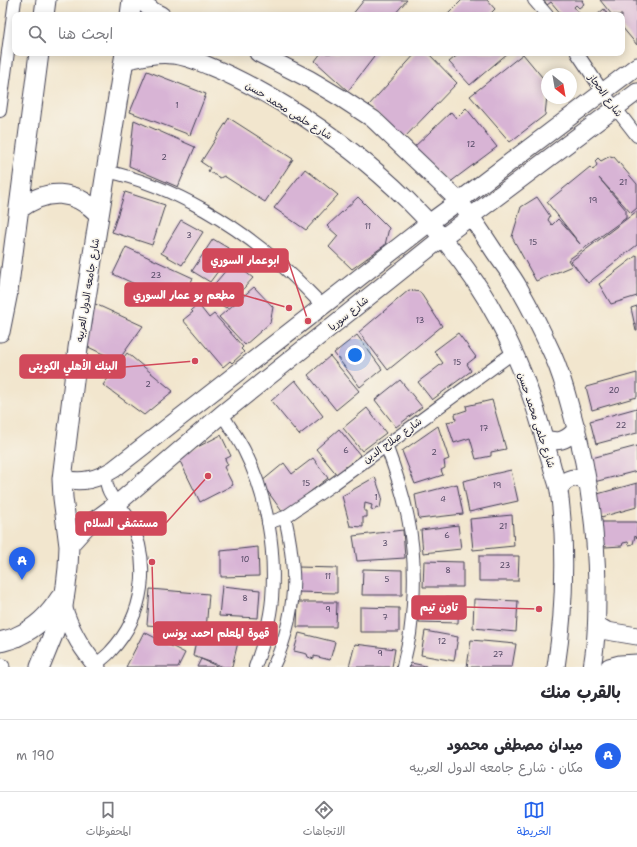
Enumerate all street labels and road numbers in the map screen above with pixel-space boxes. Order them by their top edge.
street label: شارع الحجاز [584,71,626,120]
street label: شارع حلمى محمد حسن [242,78,335,143]
street label: شارع جامعه الدول العربيه [73,237,103,343]
street label: شارع سوريا [326,293,372,334]
street label: شارع حلمى محمد حسن [514,371,558,470]
street label: شارع صلاح الدين [360,415,425,467]

